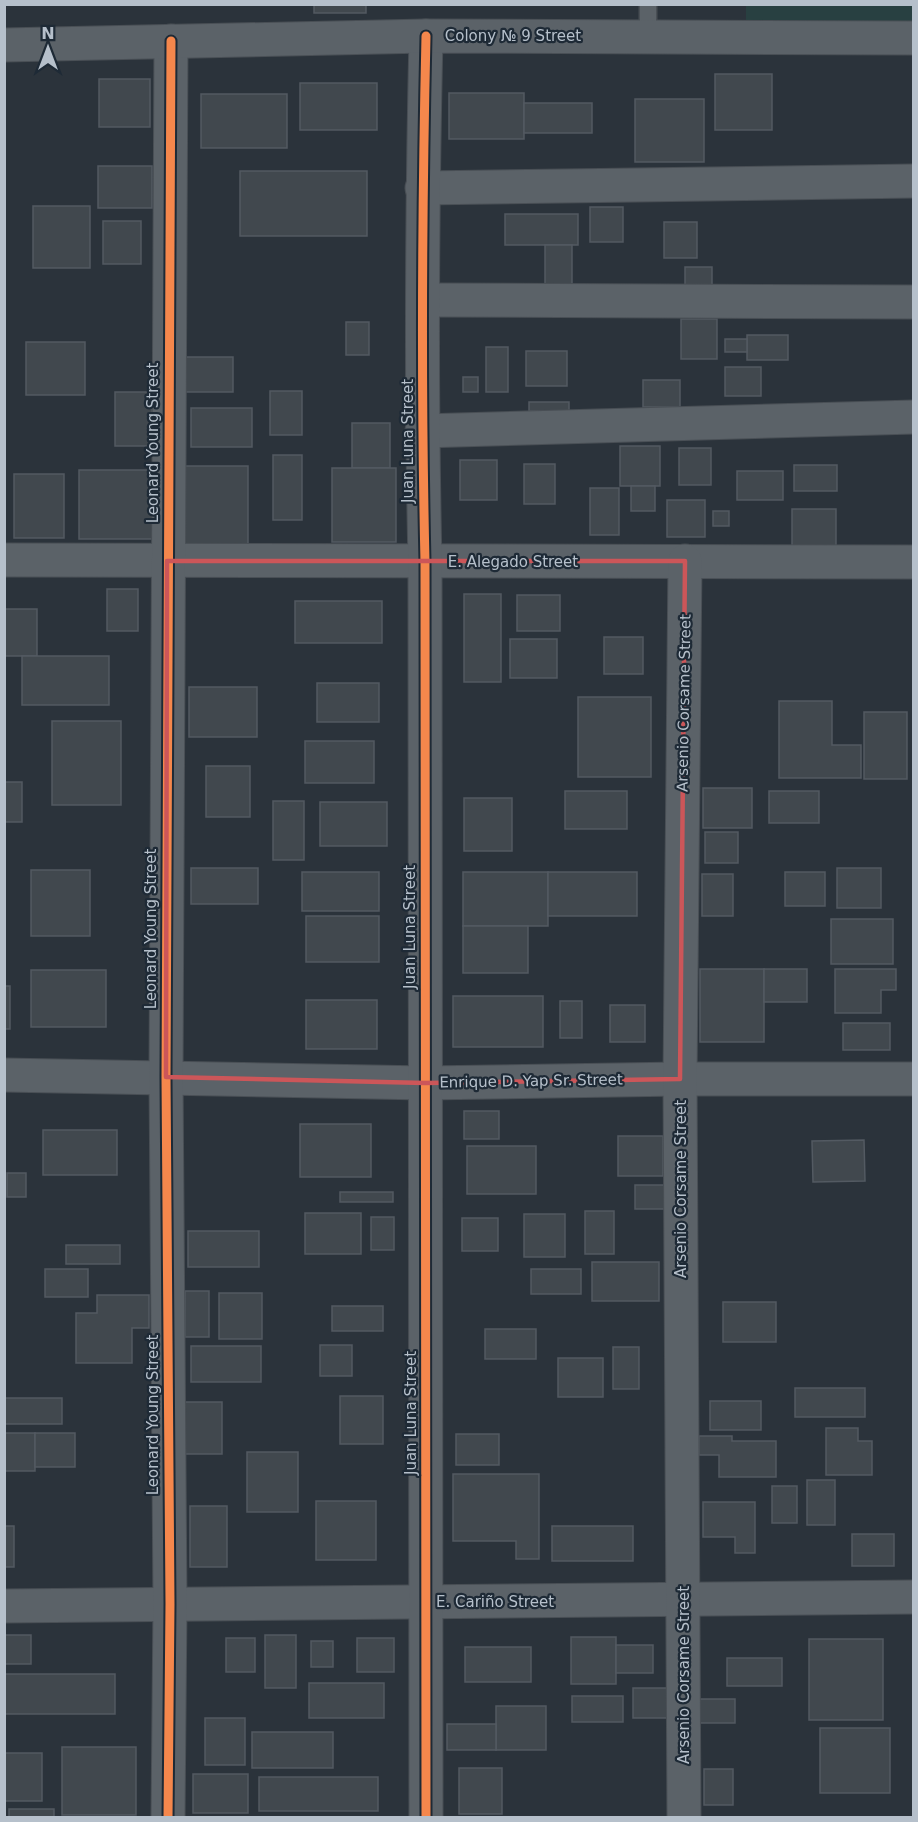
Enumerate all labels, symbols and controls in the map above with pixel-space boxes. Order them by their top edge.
north arrow [18,18,78,78]
text: N [41,24,55,43]
street label: Colony № 9 Street [445,27,581,45]
street label: Leonard Young Street [144,363,162,523]
street label: Juan Luna Street [399,379,417,504]
street label: E. Alegado Street [448,553,578,571]
street label: Arsenio Corsame Street [673,614,695,792]
street label: Leonard Young Street [142,849,160,1009]
street label: Juan Luna Street [401,865,419,990]
street label: Enrique D. Yap Sr. Street [439,1070,623,1092]
street label: Arsenio Corsame Street [672,1100,690,1278]
street label: Leonard Young Street [144,1335,162,1495]
street label: Juan Luna Street [402,1351,420,1476]
street label: Arsenio Corsame Street [675,1586,693,1764]
street label: E. Cariño Street [436,1593,554,1611]

